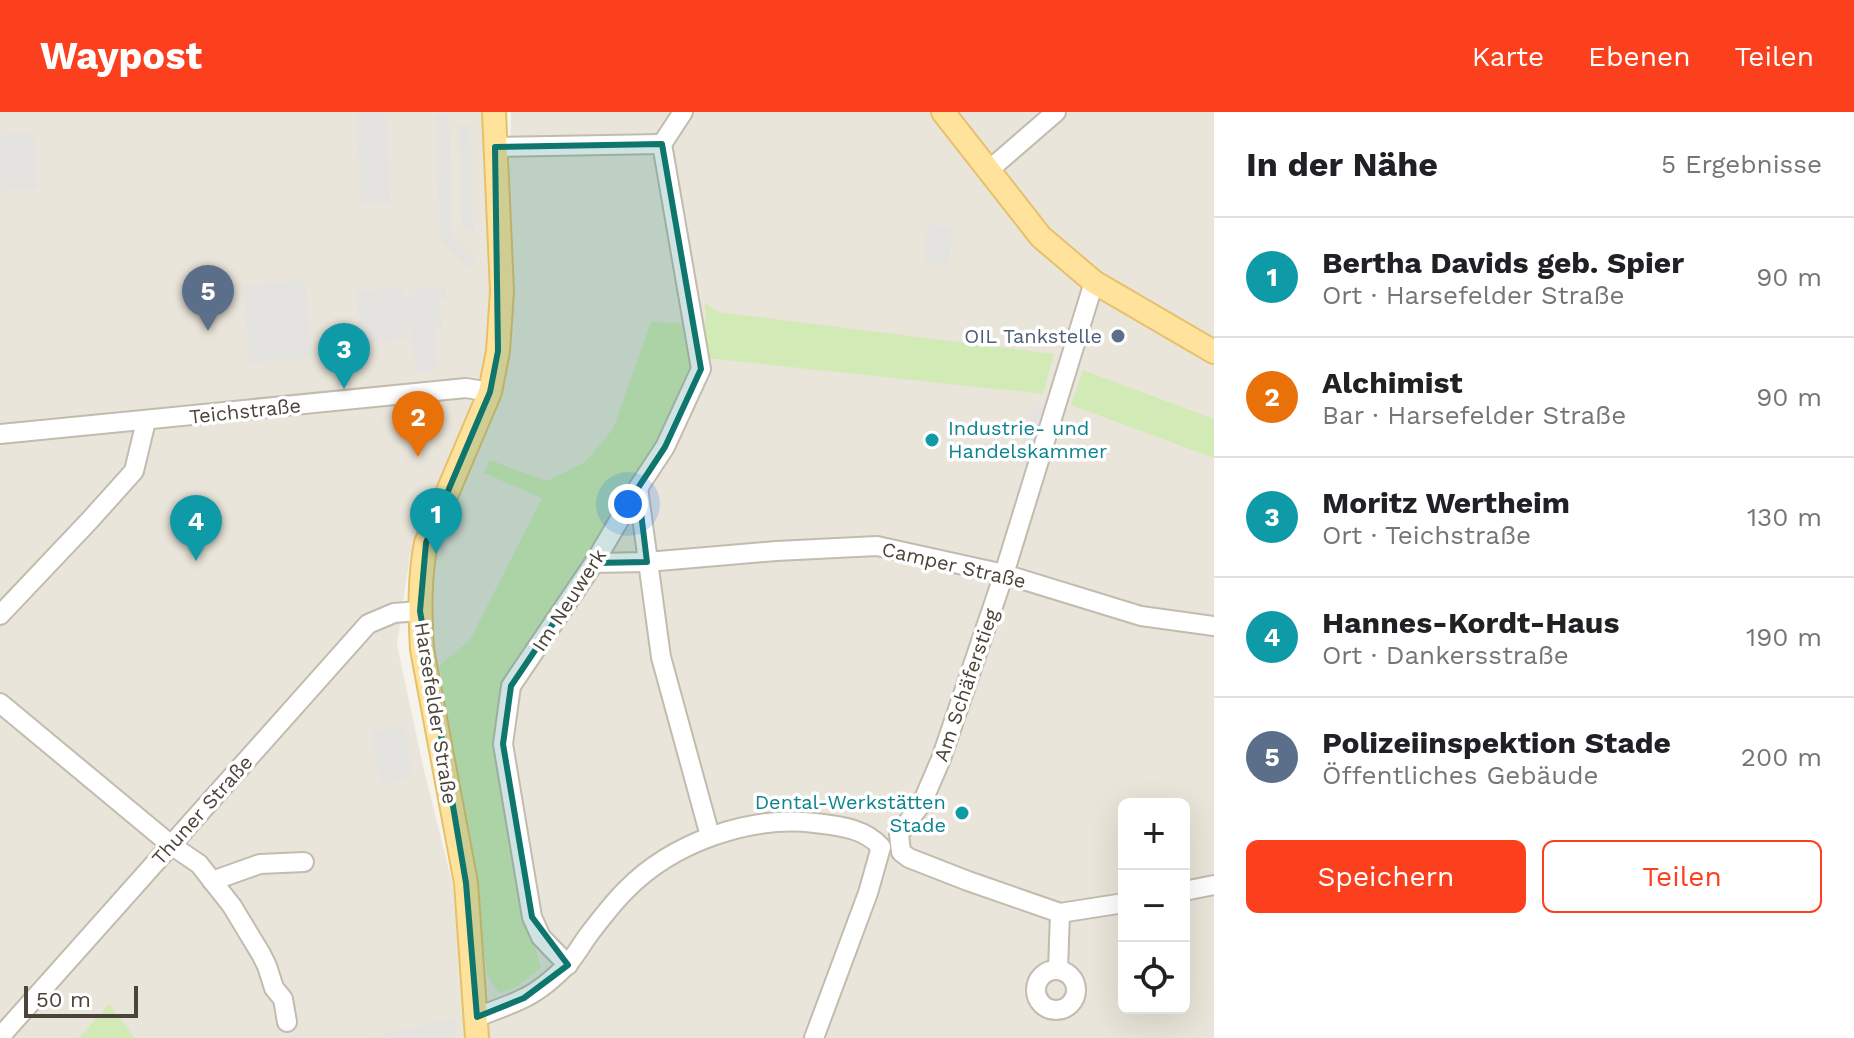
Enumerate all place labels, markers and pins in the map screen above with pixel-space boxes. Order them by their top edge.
pin: 5 [182,265,234,331]
pin: 3 [318,323,370,389]
place label: OIL Tankstelle [964,324,1102,348]
marker: OIL Tankstelle [1109,327,1127,345]
pin: 2 [392,391,444,457]
place label: Industrie- und Handelskammer [948,416,1107,463]
marker: Industrie- und Handelskammer [923,431,941,449]
pin: 1 [410,488,462,554]
pin: 4 [170,495,222,561]
place label: Dental-Werkstätten Stade [755,790,946,837]
marker: Dental-Werkstätten Stade [953,804,971,822]

